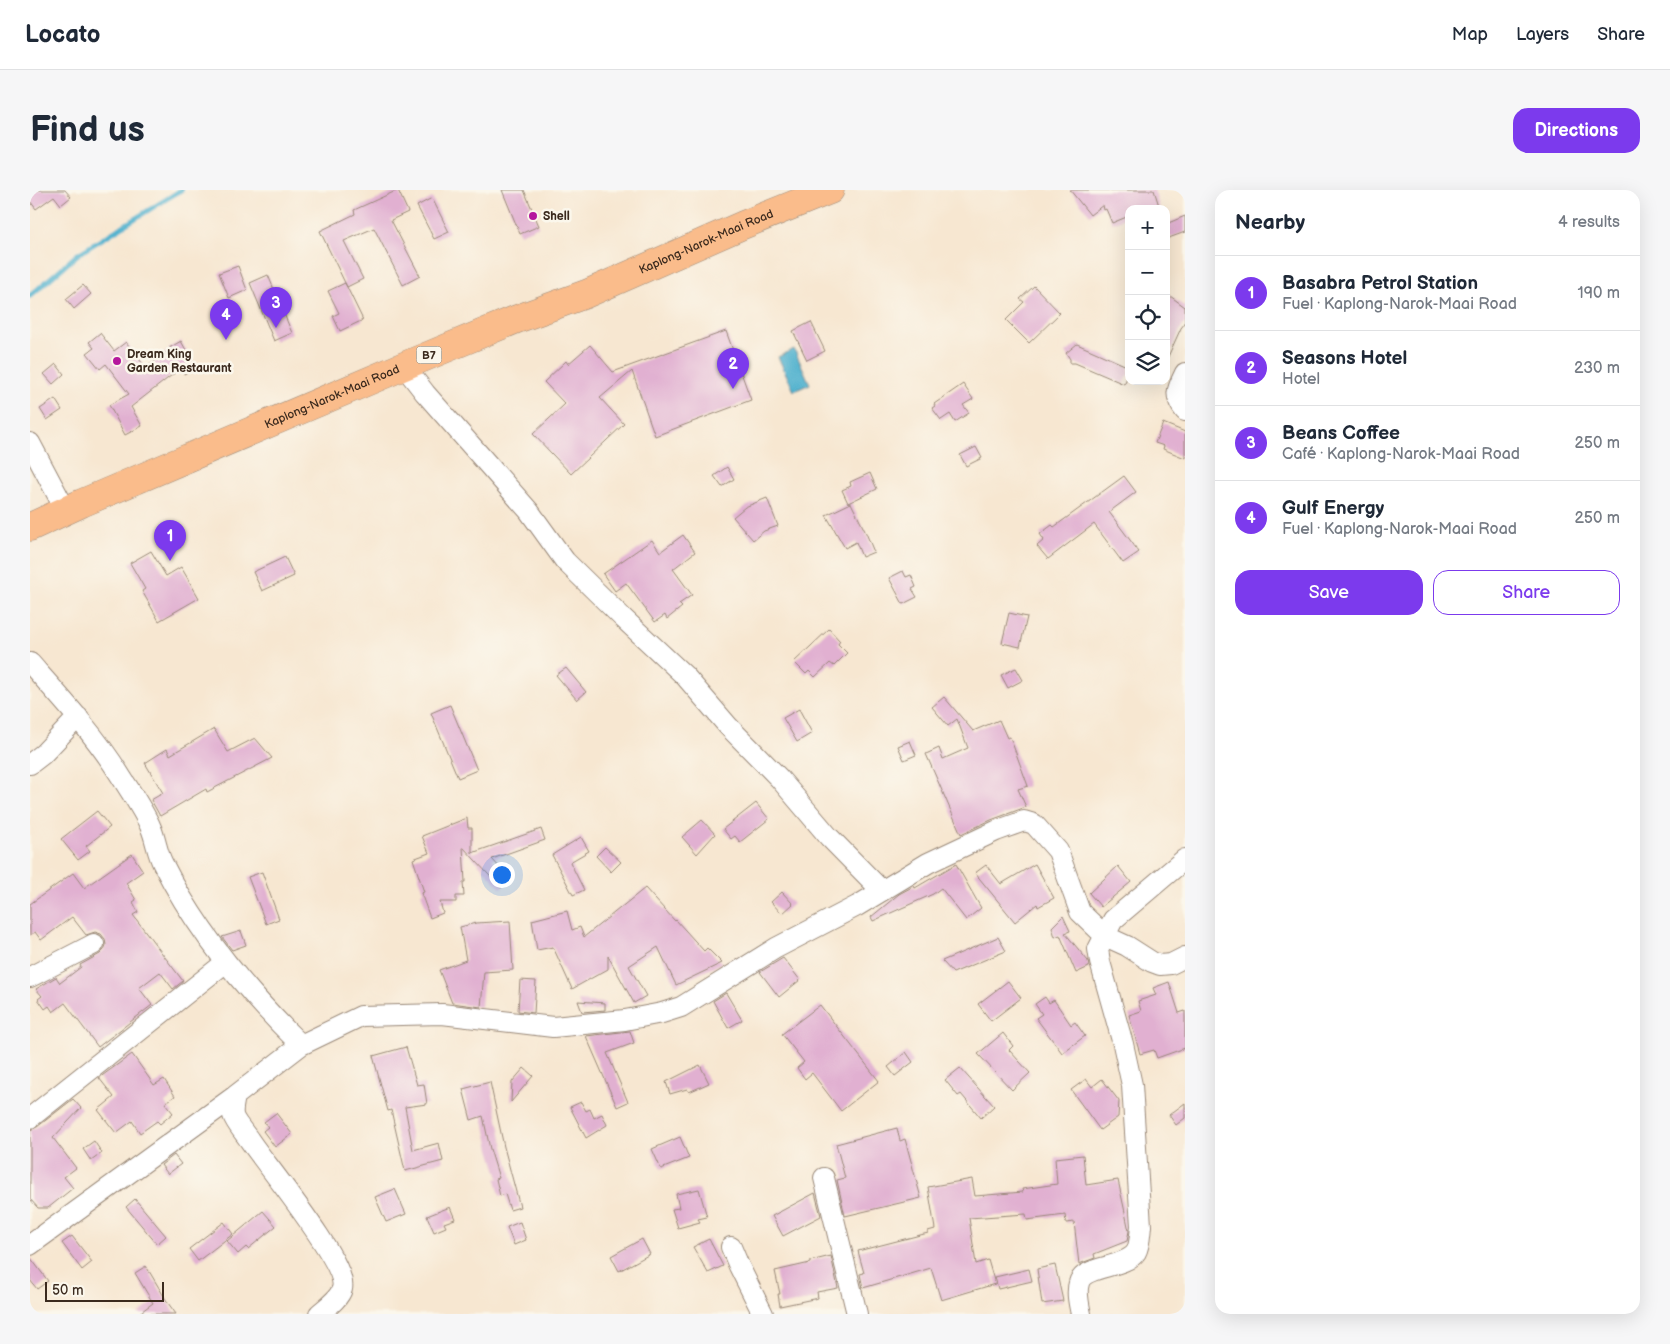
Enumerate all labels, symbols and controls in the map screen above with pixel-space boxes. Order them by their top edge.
text: Locato [25,20,100,49]
text: Map [1452,24,1488,45]
text: Layers [1516,24,1569,45]
text: Share [1597,24,1645,45]
button: Directions [1513,108,1640,153]
text: Find us [30,109,145,152]
map controls [1125,205,1170,385]
button: + [1125,205,1170,250]
street label: Kaplong-Narok-Maai Road [637,207,776,278]
place label: Shell [543,209,570,224]
marker: Shell [527,210,539,222]
text: Nearby [1235,210,1305,235]
text: 4 results [1558,213,1620,232]
button: − [1125,250,1170,295]
text: Basabra Petrol Station [1282,272,1478,295]
text: 1 [1248,284,1254,303]
text: 190 m [1578,284,1620,303]
pin: 3 [260,287,292,328]
button: locate [1125,295,1170,340]
text: Fuel · Kaplong-Narok-Maai Road [1282,295,1517,314]
pin: 4 [210,299,242,340]
button: layers [1125,340,1170,385]
road number: B7 [416,346,442,364]
place label: Dream King Garden Restaurant [127,347,232,376]
text: Seasons Hotel [1282,347,1407,370]
pin: 2 [717,348,749,389]
marker: Dream King Garden Restaurant [111,355,123,367]
text: 2 [1246,359,1256,378]
text: 230 m [1574,359,1620,378]
street label: Kaplong-Narok-Maai Road [263,362,402,432]
text: Hotel [1282,370,1320,389]
text: Beans Coffee [1282,422,1400,445]
text: 3 [1246,434,1256,453]
text: 250 m [1574,434,1620,453]
text: Café · Kaplong-Narok-Maai Road [1282,445,1520,464]
text: Gulf Energy [1282,497,1384,520]
text: 4 [1246,509,1256,528]
text: 250 m [1574,509,1620,528]
pin: 1 [154,520,186,561]
text: Fuel · Kaplong-Narok-Maai Road [1282,520,1517,539]
button: Save [1235,570,1423,615]
button: Share [1433,570,1620,615]
your location [489,862,515,888]
scale bar [45,1279,164,1302]
text: 50 m [52,1282,84,1299]

